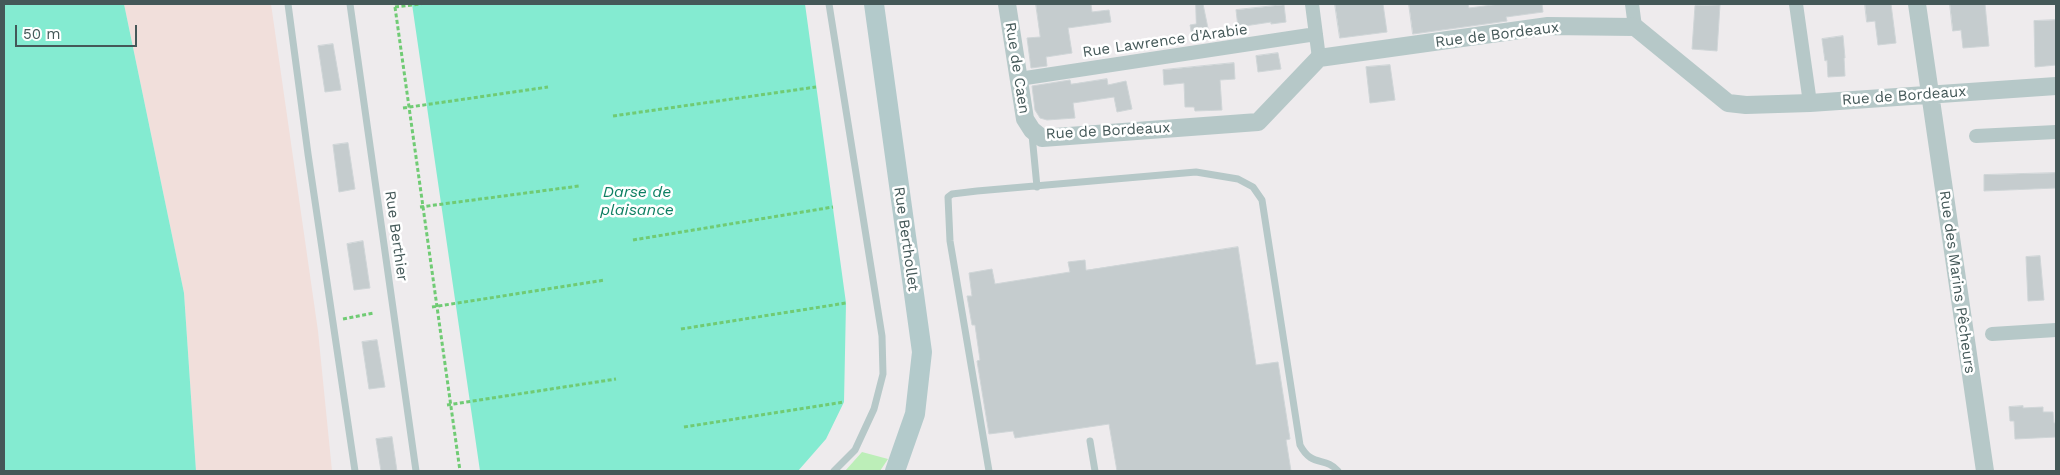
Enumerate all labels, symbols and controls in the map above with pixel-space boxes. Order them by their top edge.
scale bar [18,15,140,47]
street label: Rue de Bordeaux [1434,18,1560,52]
street label: Rue de Caen [1001,21,1033,115]
street label: Rue Lawrence d'Arabie [1081,21,1249,61]
text: 50 m [23,25,60,43]
street label: Rue de Bordeaux [1841,83,1967,109]
street label: Rue de Bordeaux [1045,119,1171,143]
water label: Darse de plaisance [600,182,674,220]
street label: Rue Berthollet [890,186,922,292]
street label: Rue des Marins Pêcheurs [1935,189,1979,375]
street label: Rue Berthier [381,190,411,282]

